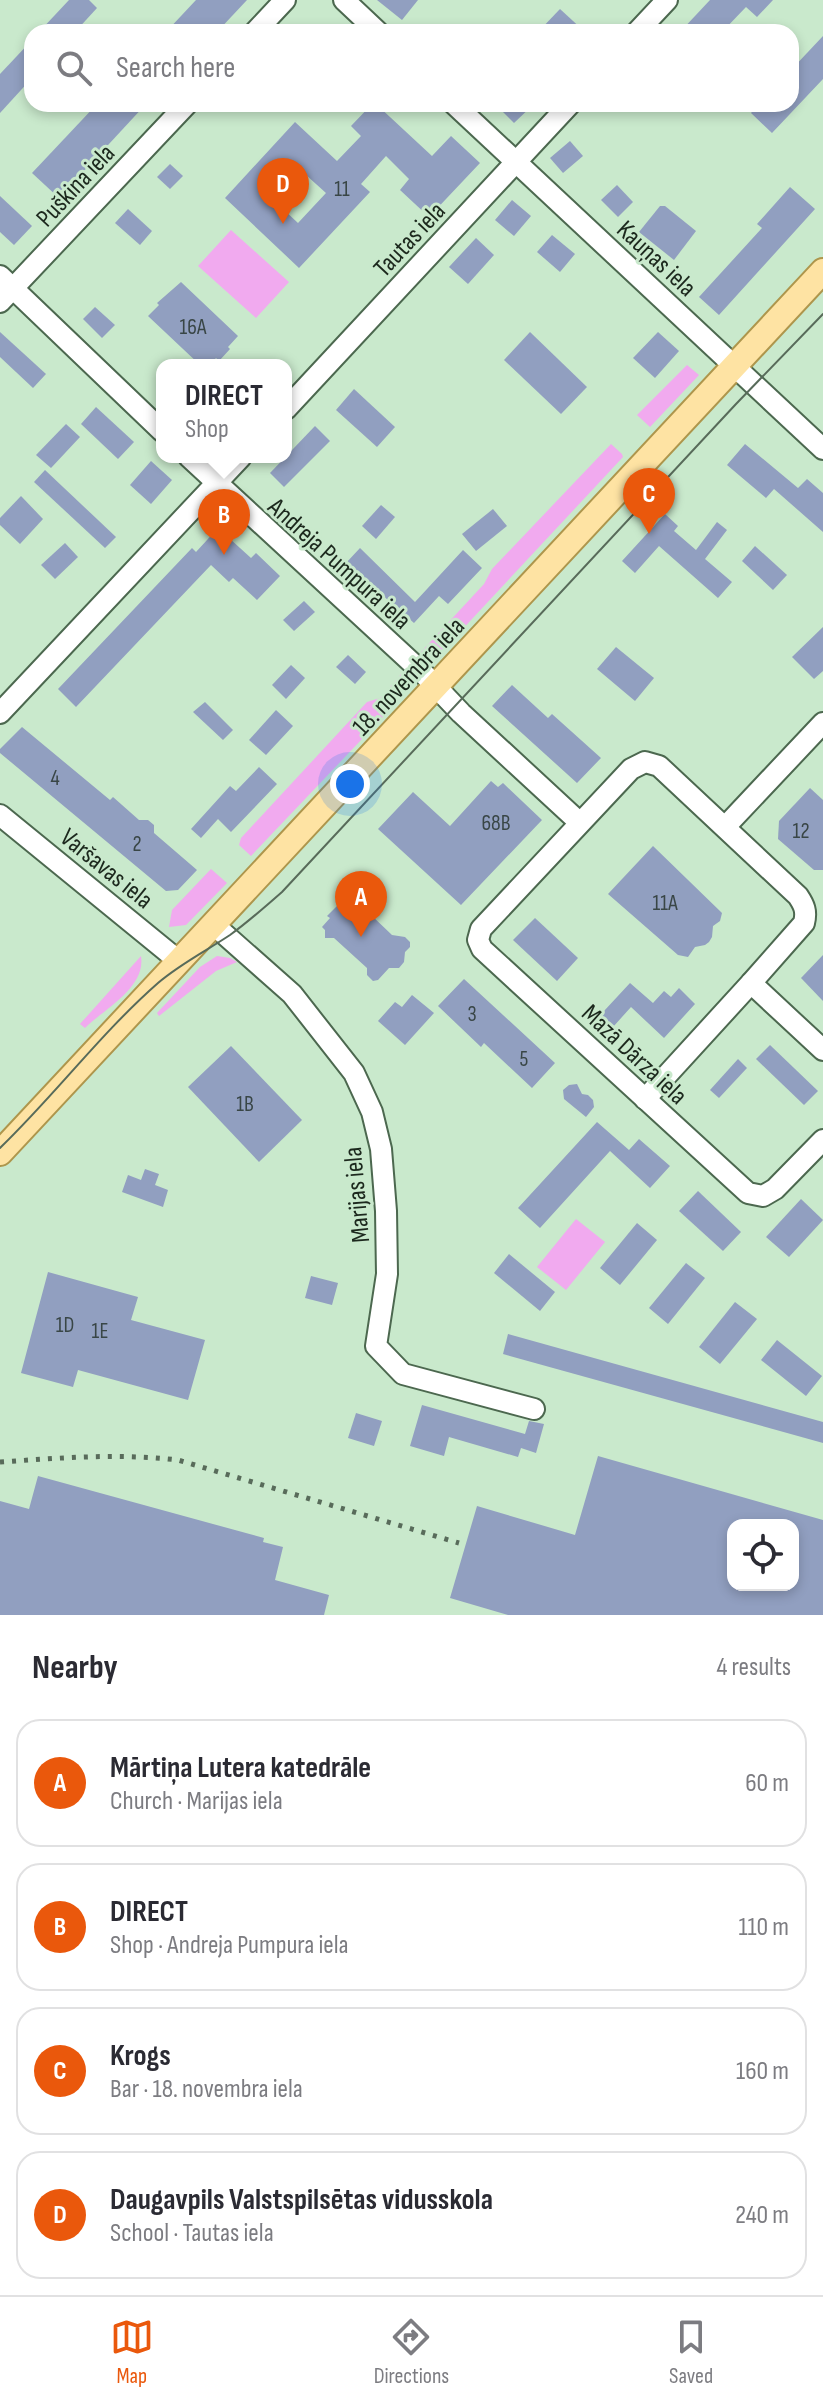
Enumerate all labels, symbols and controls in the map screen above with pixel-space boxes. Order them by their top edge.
search box [24,24,799,112]
icon: search [52,46,96,90]
text: Search here [116,50,235,86]
street label: Puškina iela [30,138,122,234]
pin: D [257,158,309,224]
house number: 11 [334,176,350,203]
street label: Tautas iela [368,196,453,284]
street label: Kauņas iela [610,215,702,304]
house number: 16A [180,314,207,341]
popup [156,359,292,463]
text: DIRECT [185,378,263,414]
text: Shop [185,414,229,445]
pin: C [623,468,675,534]
pin: B [198,489,250,555]
street label: Andreja Pumpura iela [260,491,417,636]
street label: 18. novembra iela [347,612,472,743]
your location [330,764,370,804]
house number: 4 [50,765,60,792]
house number: 68B [481,810,511,837]
house number: 12 [792,818,810,845]
street label: Varšavas iela [53,822,159,916]
house number: 2 [132,831,142,858]
pin: A [335,871,387,937]
house number: 11A [652,890,678,917]
street label: Mazā Dārza iela [575,999,693,1112]
house number: 3 [467,1001,477,1028]
house number: 5 [520,1046,529,1073]
house number: 1B [236,1091,254,1118]
street label: Marijas iela [338,1146,377,1244]
house number: 1D [56,1312,74,1339]
house number: 1E [92,1318,108,1345]
map controls [727,1519,799,1591]
button: locate [727,1519,799,1591]
text: Nearby [32,1647,118,1688]
text: 4 results [716,1652,791,1683]
text: Mārtiņa Lutera katedrāle [110,1750,371,1786]
text: A [54,1768,66,1799]
text: 60 m [745,1768,789,1799]
text: Church · Marijas iela [110,1786,283,1817]
text: DIRECT [110,1894,188,1930]
text: B [54,1912,66,1943]
text: 110 m [738,1912,789,1943]
text: Shop · Andreja Pumpura iela [110,1930,349,1961]
text: Krogs [110,2038,171,2074]
text: C [53,2056,67,2087]
text: 160 m [736,2056,789,2087]
text: Bar · 18. novembra iela [110,2074,303,2105]
text: Daugavpils Valstspilsētas vidusskola [110,2182,493,2218]
text: D [53,2200,67,2231]
text: 240 m [735,2200,789,2231]
text: School · Tautas iela [110,2218,274,2249]
tab: Map [110,2315,154,2390]
tab: Directions [374,2315,449,2390]
tab: Saved [669,2315,713,2390]

